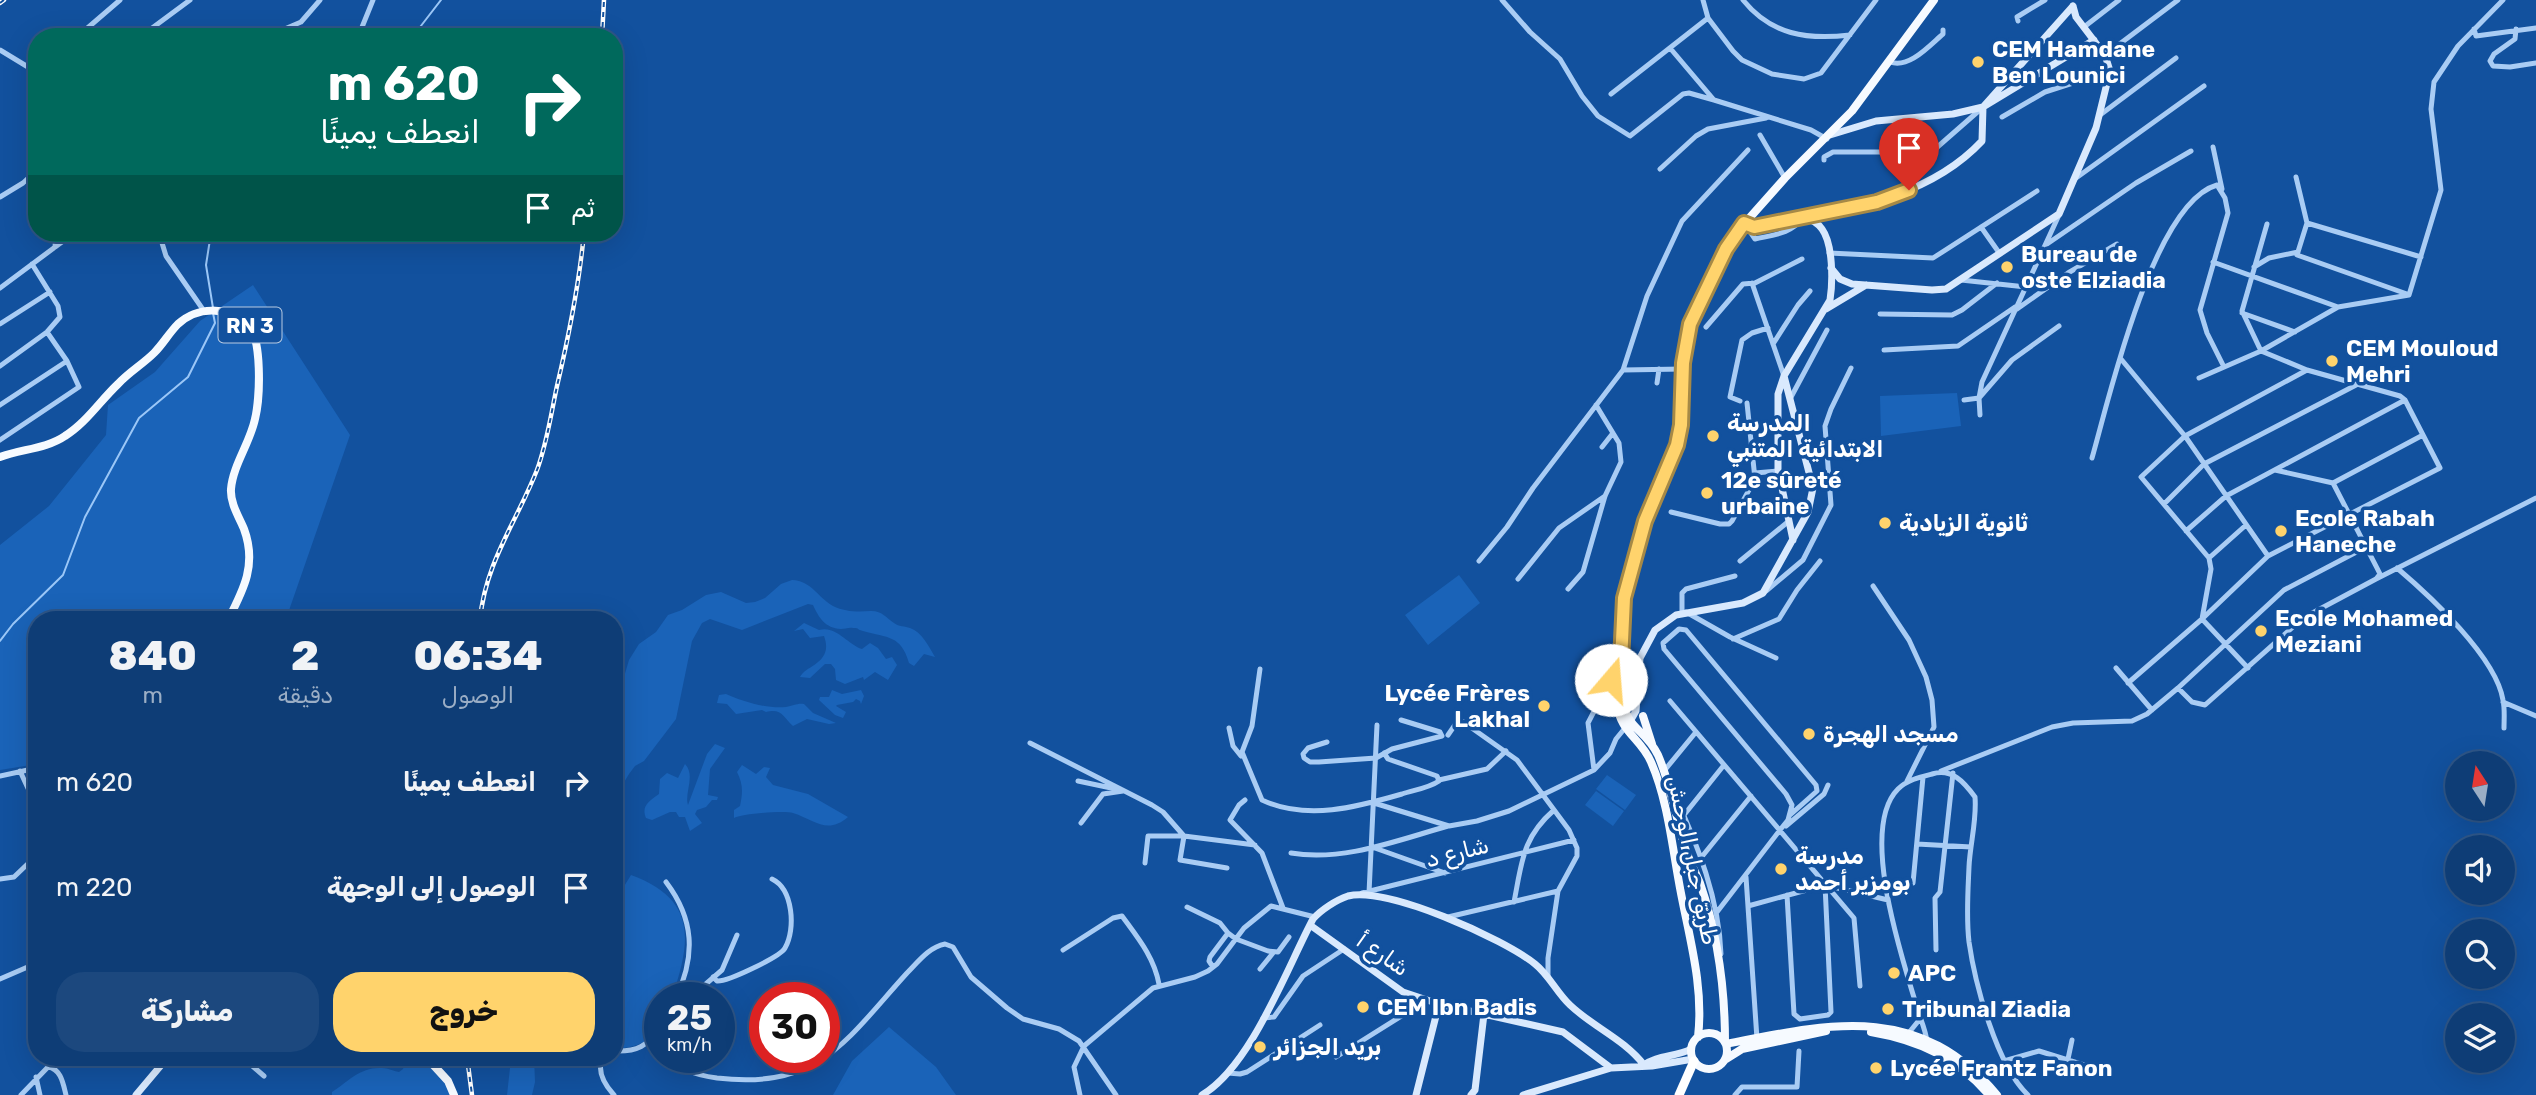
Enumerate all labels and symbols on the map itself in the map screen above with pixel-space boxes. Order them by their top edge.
place label: CEM Hamdane Ben Lounici [1992,35,2155,89]
marker: CEM Hamdane Ben Lounici [1970,54,1986,70]
pin [1879,118,1939,190]
place label: Bureau de oste Elziadia [2021,240,2166,294]
marker: Bureau de oste Elziadia [1999,259,2015,275]
road number: RN 3 [218,308,282,342]
place label: CEM Mouloud Mehri [2346,334,2499,388]
marker: CEM Mouloud Mehri [2324,353,2340,369]
place label: المدرسة الابتدائية المتنبي [1727,409,1883,467]
marker: المدرسة الابتدائية المتنبي [1705,428,1721,444]
place label: 12e sûreté urbaine [1721,466,1842,520]
marker: 12e sûreté urbaine [1699,485,1715,501]
place label: Ecole Rabah Haneche [2295,504,2435,558]
place label: ثانوية الزيادية [1899,509,2029,537]
marker: ثانوية الزيادية [1877,515,1893,531]
marker: Ecole Rabah Haneche [2273,523,2289,539]
place label: Ecole Mohamed Meziani [2275,604,2453,658]
marker: Ecole Mohamed Meziani [2253,623,2269,639]
position arrow [1574,643,1648,717]
place label: Lycée Frères Lakhal [1384,679,1530,733]
marker: Lycée Frères Lakhal [1536,698,1552,714]
place label: مسجد الهجرة [1823,720,1959,748]
marker: مسجد الهجرة [1801,726,1817,742]
north arrow [2445,751,2515,821]
street label: طريق جبل الوحش [1661,773,1725,947]
street label: شارع د [1422,831,1492,875]
place label: مدرسة بومزير أحمد [1795,842,1911,896]
marker: مدرسة بومزير أحمد [1773,861,1789,877]
street label: شارع أ [1350,926,1415,984]
place label: APC [1908,959,1956,987]
marker: APC [1886,965,1902,981]
speed limit sign: 30 [749,982,840,1073]
place label: CEM Ibn Badis [1377,993,1537,1021]
place label: Tribunal Ziadia [1902,995,2071,1023]
marker: CEM Ibn Badis [1355,999,1371,1015]
marker: Tribunal Ziadia [1880,1001,1896,1017]
place label: بريد الجزائر [1272,1033,1381,1061]
marker: بريد الجزائر [1252,1039,1268,1055]
place label: Lycée Frantz Fanon [1890,1054,2113,1082]
marker: Lycée Frantz Fanon [1868,1060,1884,1076]

